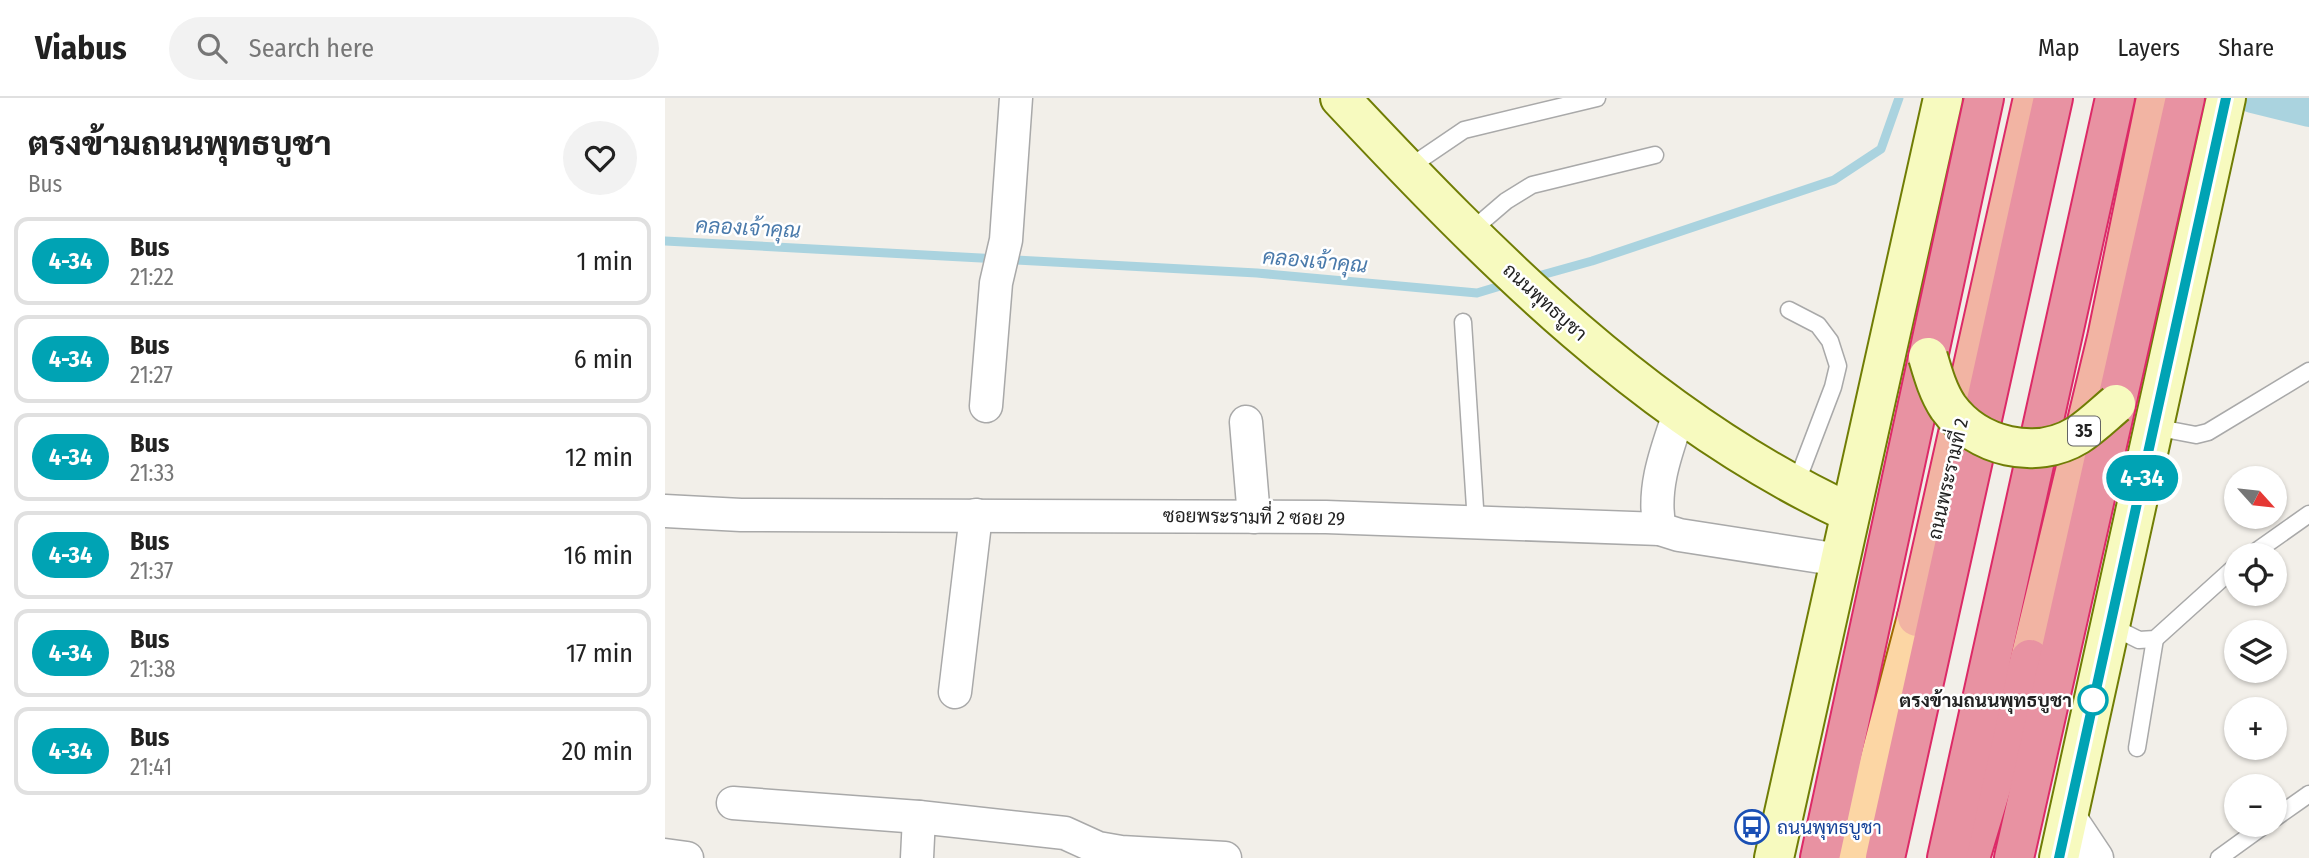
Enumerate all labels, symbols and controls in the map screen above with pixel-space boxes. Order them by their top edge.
search box [169,17,659,80]
text: Viabus [35,28,127,68]
icon: search [193,29,231,67]
text: Search here [249,33,374,64]
text: Map [2038,34,2080,62]
text: Layers [2118,34,2180,62]
text: Share [2218,34,2274,62]
button: heart [563,121,637,195]
text: ตรงข้ามถนนพุทธบูชา [28,124,332,164]
text: Bus [28,170,62,198]
water label: คลองเจ้าคุณ [695,212,802,245]
text: Bus [130,232,169,263]
water label: คลองเจ้าคุณ [1261,243,1369,280]
text: 1 min [577,246,633,277]
text: 4-34 [49,247,92,275]
street label: ถนนพุทธบูชา [1497,258,1592,347]
text: 21:22 [130,263,174,291]
text: Bus [130,330,169,361]
text: 6 min [574,344,633,375]
text: 4-34 [49,345,92,373]
text: 21:27 [130,361,173,389]
street label: ถนนพระรามที่ 2 [1917,415,1973,542]
road number: 35 [2068,416,2100,446]
text: Bus [130,428,169,459]
text: 12 min [565,442,633,473]
text: 4-34 [49,443,92,471]
line badge: 4-34 [2093,455,2191,501]
text: 21:33 [130,459,174,487]
text: 4-34 [2120,464,2164,492]
north arrow [2224,466,2287,528]
map controls [2224,466,2287,837]
street label: ซอยพระรามที่ 2 ซอย 29 [1163,498,1345,530]
text: Bus [130,526,169,557]
text: 16 min [564,540,633,571]
text: 4-34 [49,541,92,569]
button: locate [2224,543,2287,606]
text: 21:37 [130,557,173,585]
button: layers [2224,620,2287,683]
text: Bus [130,624,169,655]
text: 17 min [566,638,633,669]
text: 4-34 [49,639,92,667]
text: 21:38 [130,655,176,683]
marker: ตรงข้ามถนนพุทธบูชา [2078,685,2108,715]
place label: ตรงข้ามถนนพุทธบูชา [1899,689,2072,715]
button: + [2224,697,2287,760]
text: Bus [130,722,169,753]
text: 20 min [562,736,633,767]
text: 4-34 [49,737,92,765]
text: 21:41 [130,753,172,781]
button: − [2224,774,2287,837]
bus stop icon: ถนนพุทธบูชา [1733,808,1771,846]
place label: ถนนพุทธบูชา [1777,816,1882,841]

